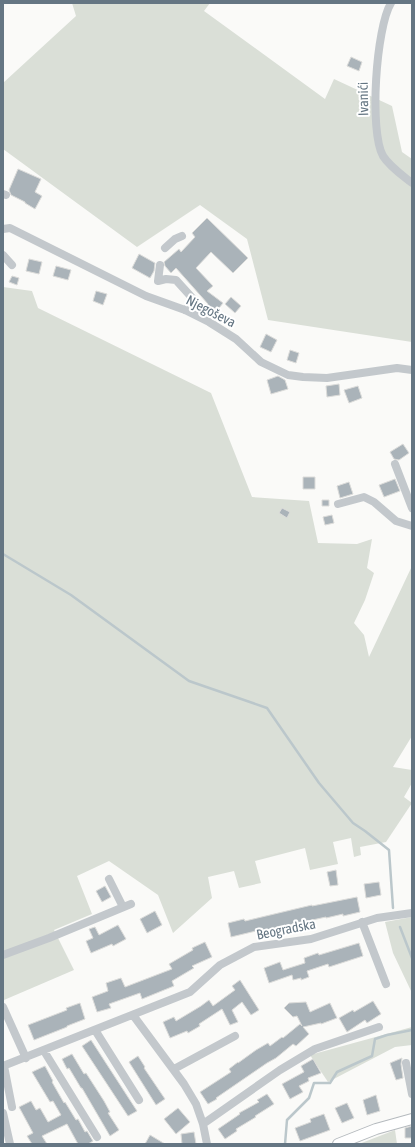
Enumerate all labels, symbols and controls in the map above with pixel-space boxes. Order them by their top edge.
street label: Ivanići [355,82,371,116]
street label: Njegoševa [184,292,238,330]
street label: Beogradska [255,915,317,943]

